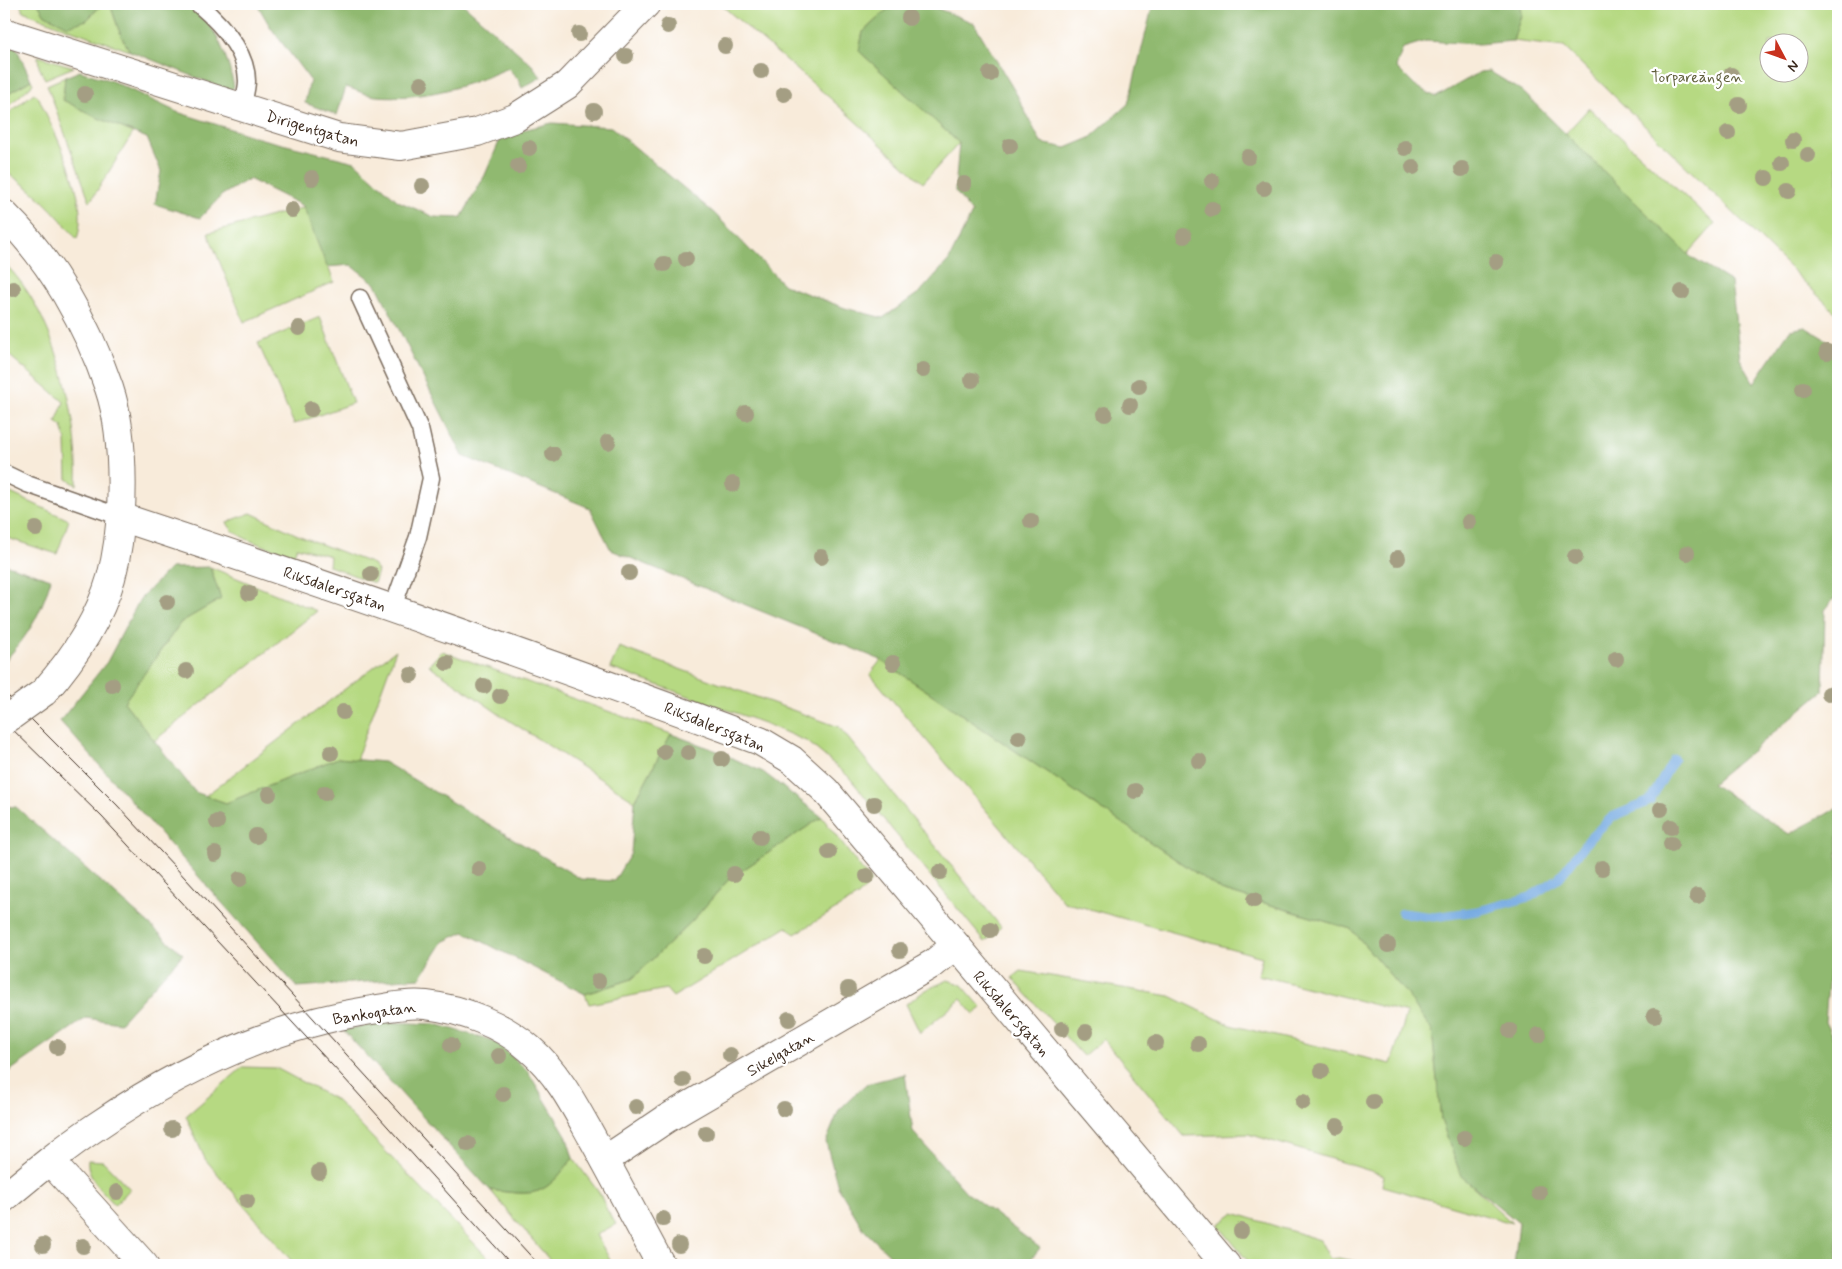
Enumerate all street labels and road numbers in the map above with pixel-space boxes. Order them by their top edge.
street label: Dirigentgatan [263,106,361,154]
street label: Riksdalersgatan [280,562,389,618]
street label: Riksdalersgatan [660,698,768,758]
street label: Riksdalersgatan [967,967,1054,1062]
street label: Bankogatan [331,996,418,1030]
street label: Sikelgatan [743,1026,819,1082]

